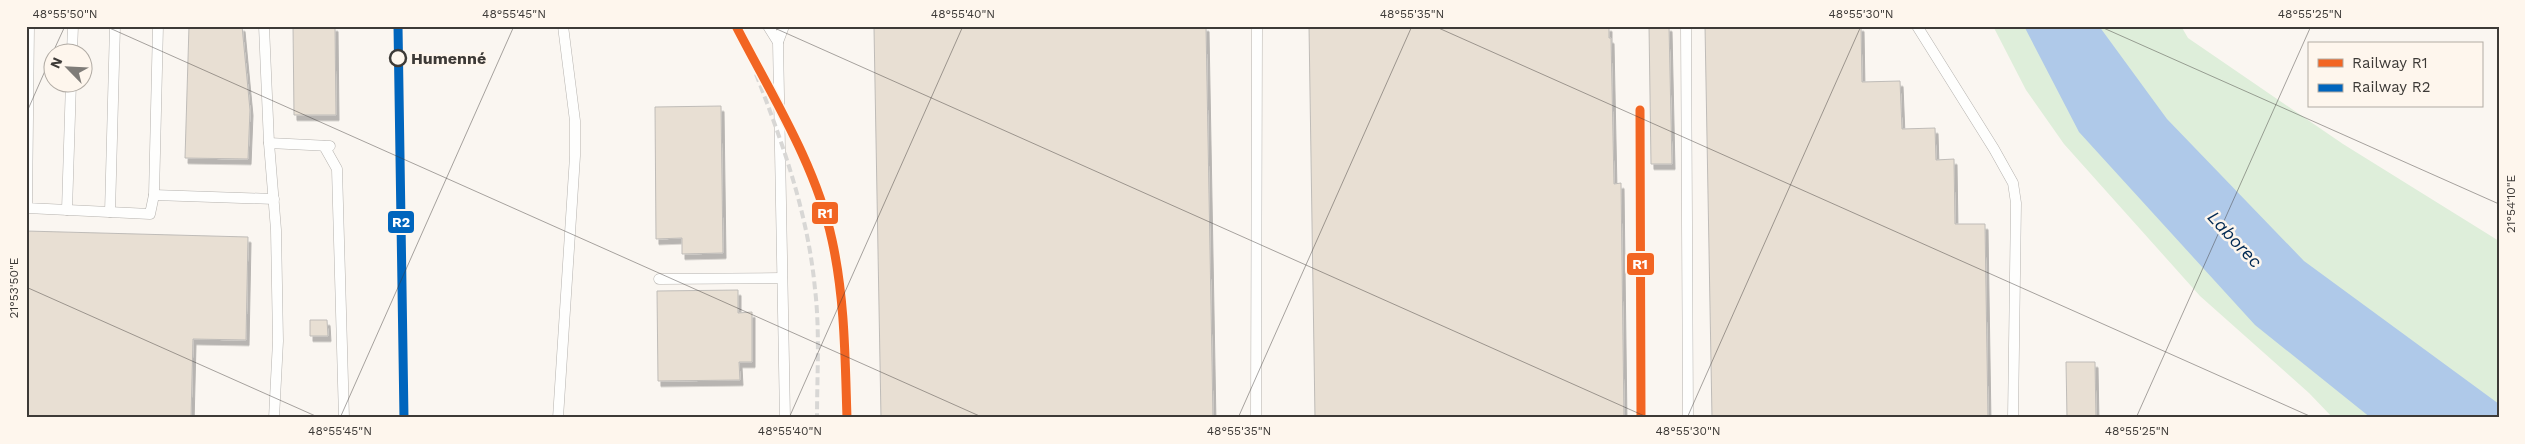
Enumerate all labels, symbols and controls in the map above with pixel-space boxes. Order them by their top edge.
text: 48°55'50"N [32,7,98,21]
text: 48°55'45"N [482,7,546,21]
text: 48°55'40"N [931,7,995,21]
text: 48°55'35"N [1380,7,1444,21]
text: 48°55'30"N [1828,7,1894,21]
text: 48°55'25"N [2278,7,2342,21]
north arrow [42,42,92,92]
legend [2308,42,2482,108]
marker: Humenné [389,49,407,67]
place label: Humenné [411,49,486,68]
text: Railway R1 [2352,54,2428,72]
text: N [47,55,66,71]
text: Railway R2 [2352,78,2430,96]
text: 21°54'10"E [2504,174,2518,233]
line badge: R1 [811,201,839,225]
text: R1 [817,205,833,221]
water label: Laborec [2204,206,2267,272]
line badge: R2 [387,210,415,234]
text: R2 [392,214,410,230]
line badge: R1 [1626,252,1655,276]
text: R1 [1632,256,1648,272]
text: 21°53'50"E [7,257,21,318]
text: 48°55'45"N [308,424,372,438]
text: 48°55'40"N [758,424,822,438]
text: 48°55'35"N [1207,424,1271,438]
text: 48°55'30"N [1655,424,1721,438]
text: 48°55'25"N [2105,424,2169,438]

